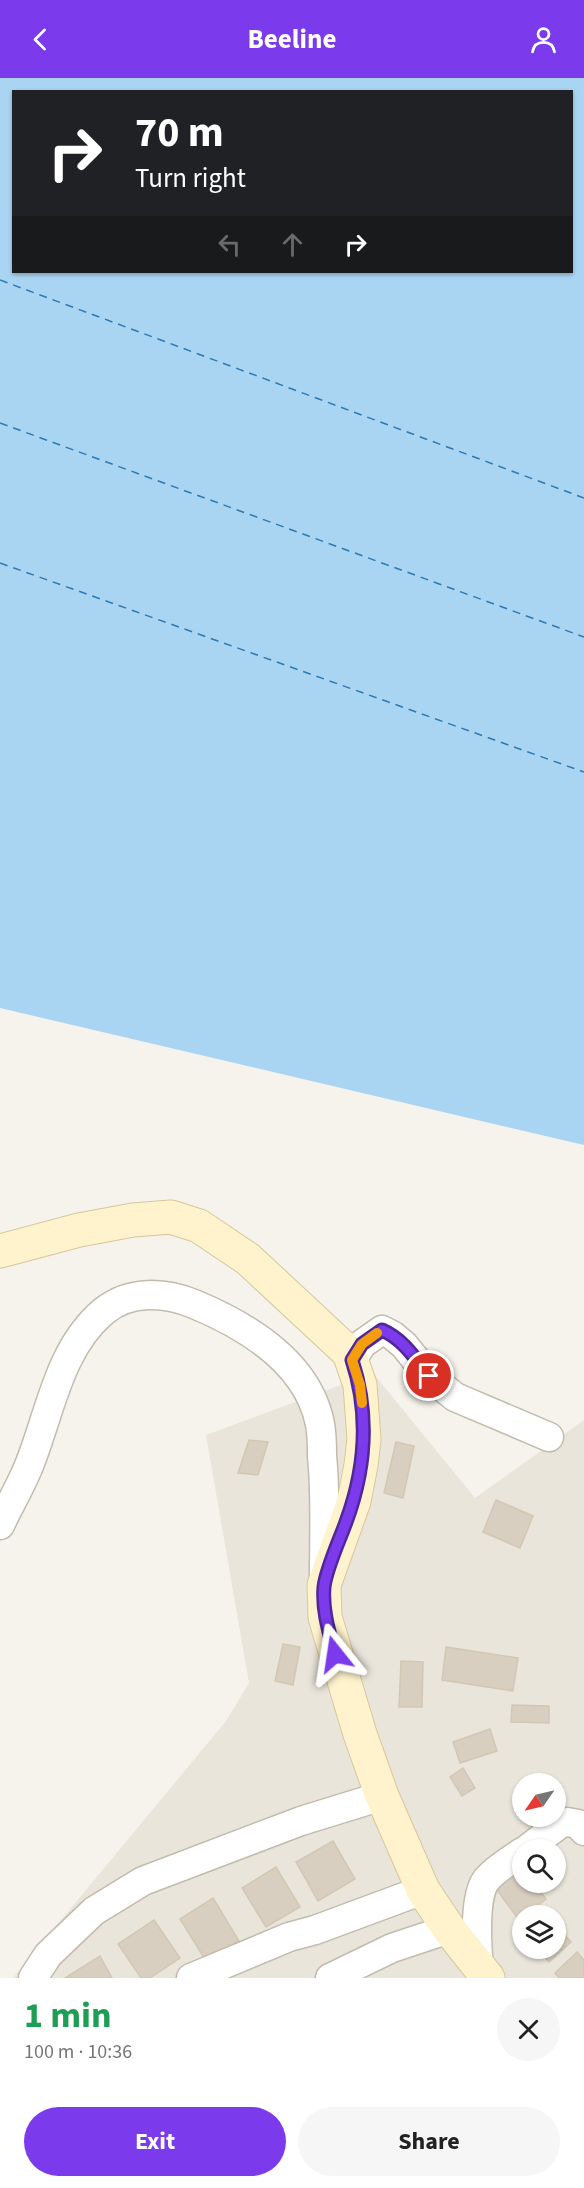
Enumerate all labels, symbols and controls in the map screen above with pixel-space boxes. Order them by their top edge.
text: Beeline [248,20,336,59]
icon: back [24,23,57,56]
icon: person [527,23,560,56]
text: 70 m [135,103,224,163]
icon: right [36,114,114,192]
text: Turn right [135,159,246,198]
icon: left [213,228,246,261]
icon: ahead [276,228,309,261]
icon: right [339,228,372,261]
pin [403,1350,454,1401]
icon: arrive [412,1359,445,1392]
position arrow [303,1622,367,1686]
north arrow [512,1773,566,1827]
map controls [512,1773,566,1959]
button: search [512,1839,566,1893]
button: layers [512,1905,566,1959]
text: 1 min [24,1990,112,2041]
button: close [497,1998,560,2061]
text: 100 m · 10:36 [24,2038,132,2066]
button: Exit [24,2107,286,2176]
button: Share [298,2107,560,2176]

